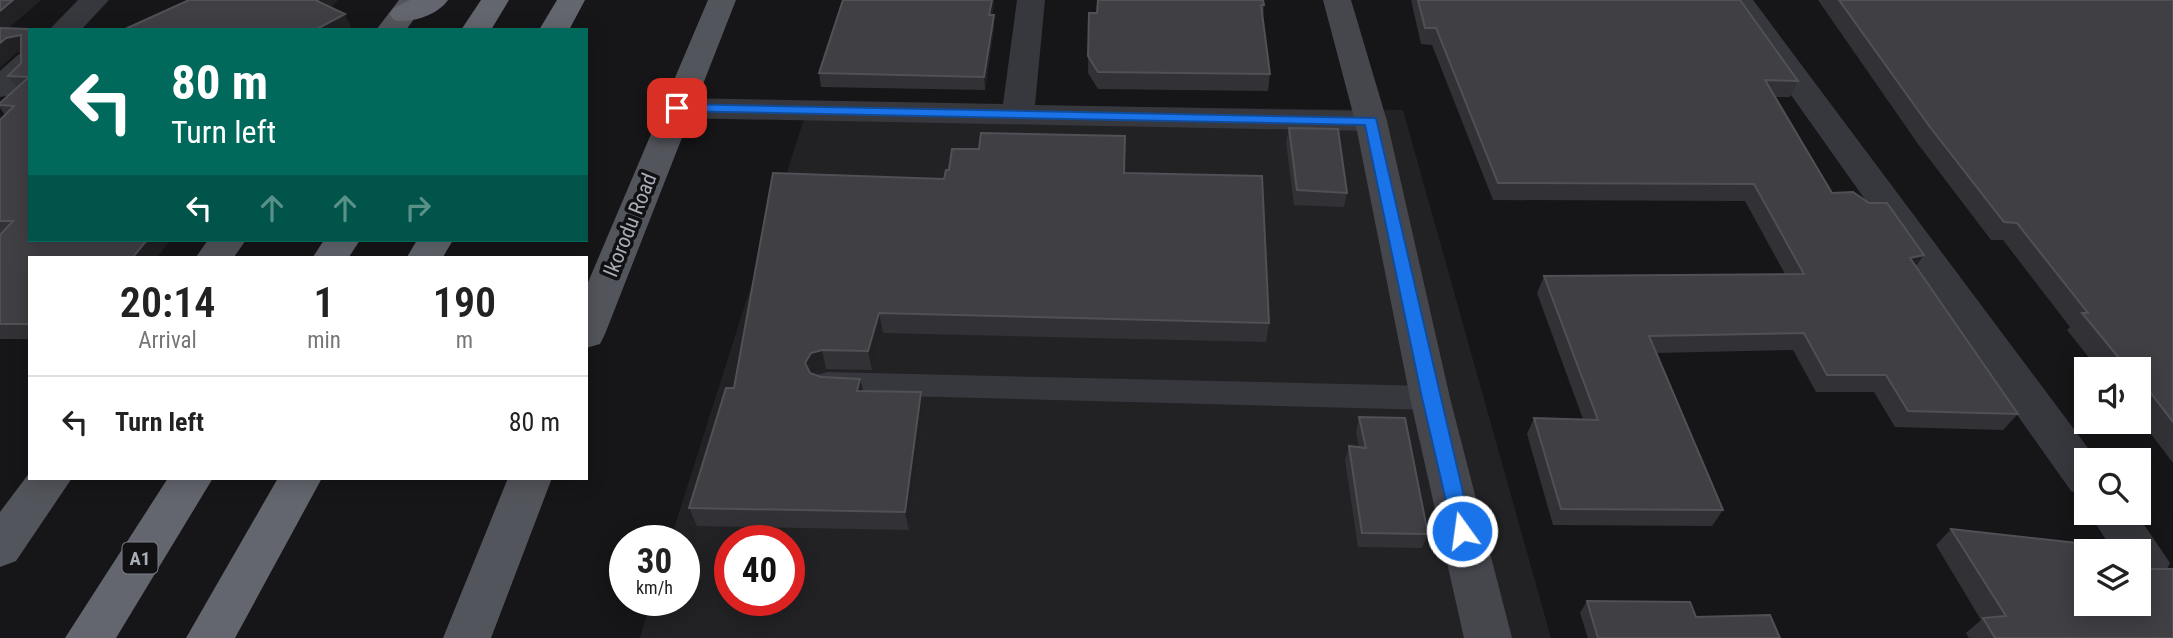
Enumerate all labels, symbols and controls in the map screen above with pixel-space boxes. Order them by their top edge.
text: 80 m [171,54,268,111]
icon: left [56,56,147,147]
pin [647,78,707,138]
icon: arrive [658,89,696,127]
text: Turn left [171,113,276,151]
street label: Ikorodu Road [598,170,662,280]
icon: left [180,189,218,227]
icon: ahead [253,189,291,227]
icon: ahead [326,189,364,227]
icon: right [399,189,437,227]
text: 20:14 [120,278,215,327]
text: 1 [314,278,335,327]
text: 190 [433,278,496,327]
text: Arrival [138,327,197,354]
text: min [307,327,341,354]
text: m [456,327,473,354]
map controls [2074,357,2151,616]
button: sound [2074,357,2151,434]
icon: left [56,403,94,441]
text: Turn left [115,407,204,437]
text: 80 m [509,407,560,437]
button: search [2074,448,2151,525]
position arrow [1425,494,1499,568]
speed limit sign: 40 [714,525,805,616]
button: layers [2074,539,2151,616]
text: 30 [637,541,672,582]
road number: A1 [122,542,158,573]
text: km/h [636,577,673,598]

